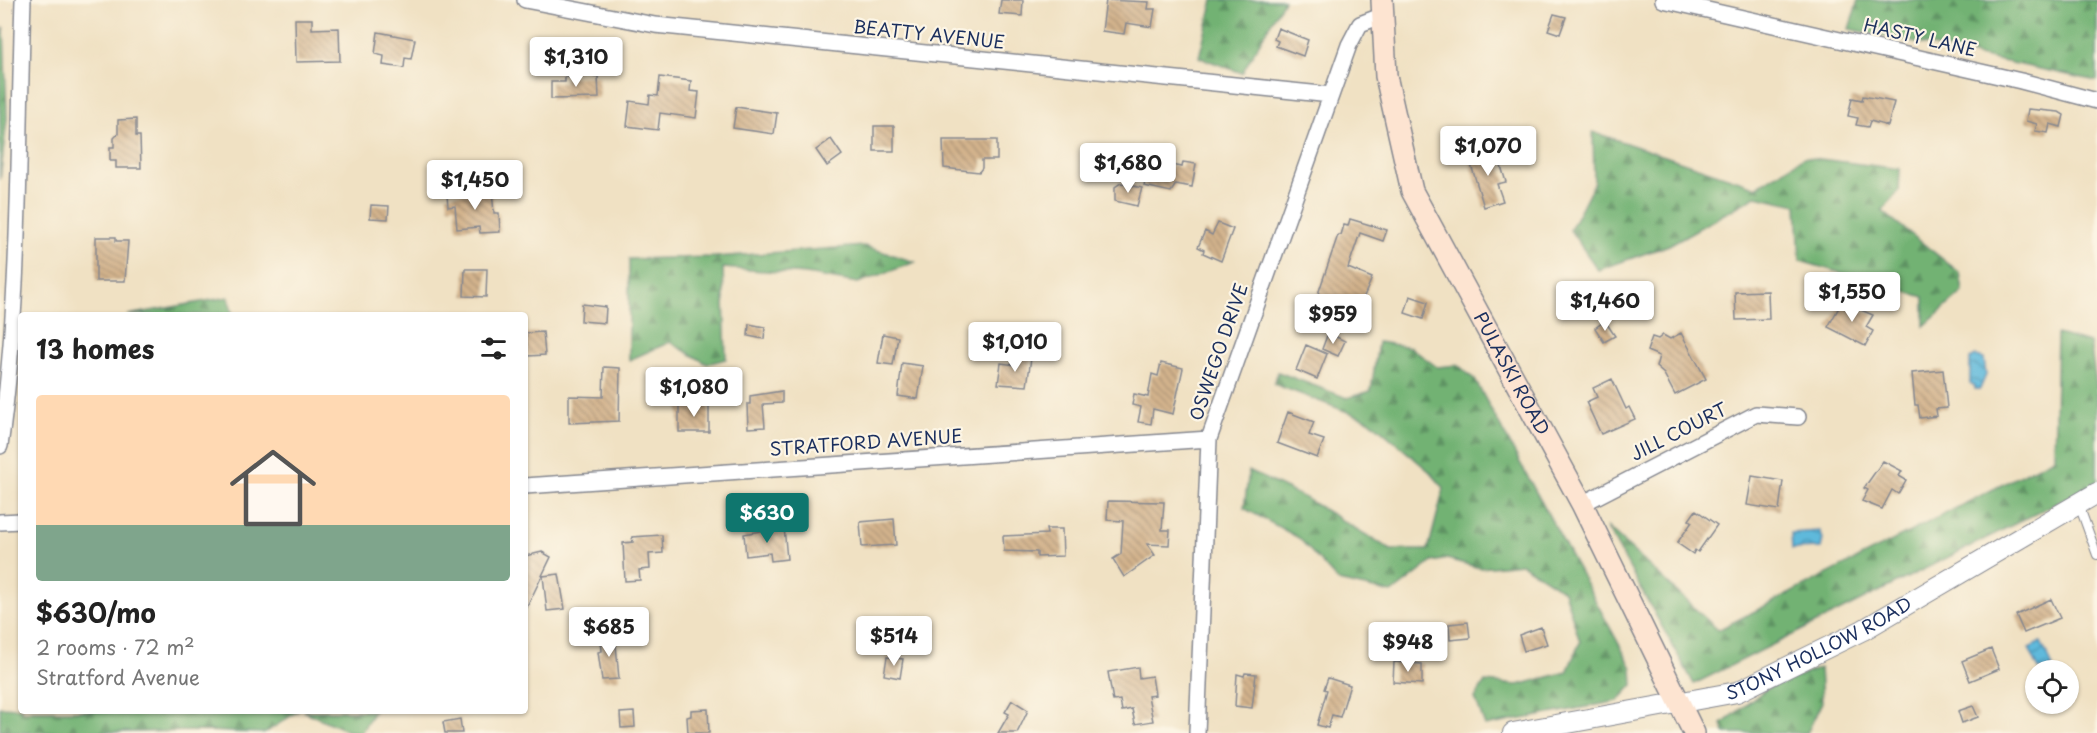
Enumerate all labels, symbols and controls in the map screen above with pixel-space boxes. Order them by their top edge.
street label: HASTY LANE [1861,10,1979,63]
street label: BEATTY AVENUE [852,12,1006,55]
pin: $1,310 [527,37,625,88]
text: $1,310 [544,41,608,71]
pin: $1,070 [1439,126,1537,177]
text: $1,070 [1454,130,1522,160]
pin: $1,680 [1079,143,1177,194]
text: $1,680 [1094,147,1162,177]
pin: $1,450 [426,160,524,211]
text: $1,450 [441,164,509,194]
pin: $1,550 [1803,272,1901,323]
text: $1,550 [1818,276,1886,306]
street label: OSWEGO DRIVE [1181,279,1254,424]
pin: $1,460 [1556,281,1654,332]
text: $1,460 [1570,285,1640,315]
pin: $959 [1297,294,1369,345]
text: $959 [1309,298,1357,328]
street label: PULASKI ROAD [1468,306,1557,440]
pin: $1,010 [966,322,1064,373]
text: $1,010 [982,326,1048,356]
text: 13 homes [36,329,154,368]
icon: filters [477,332,510,365]
pin: $1,080 [645,367,743,418]
text: $1,080 [660,371,728,401]
street label: JILL COURT [1625,394,1732,467]
street label: STRATFORD AVENUE [769,421,963,462]
icon: home [219,434,327,542]
pin: $630 [731,493,803,544]
text: $630 [740,497,794,527]
street label: STONY HOLLOW ROAD [1724,589,1917,706]
text: $630/mo [36,593,156,632]
pin: $685 [573,607,645,658]
text: $685 [583,611,635,641]
pin: $514 [858,616,930,667]
text: $514 [870,620,918,650]
pin: $948 [1372,622,1444,673]
text: $948 [1382,626,1434,656]
text: 2 rooms · 72 m² [36,632,195,662]
map controls [2025,660,2079,714]
button: locate [2025,660,2079,714]
text: Stratford Avenue [36,662,200,692]

